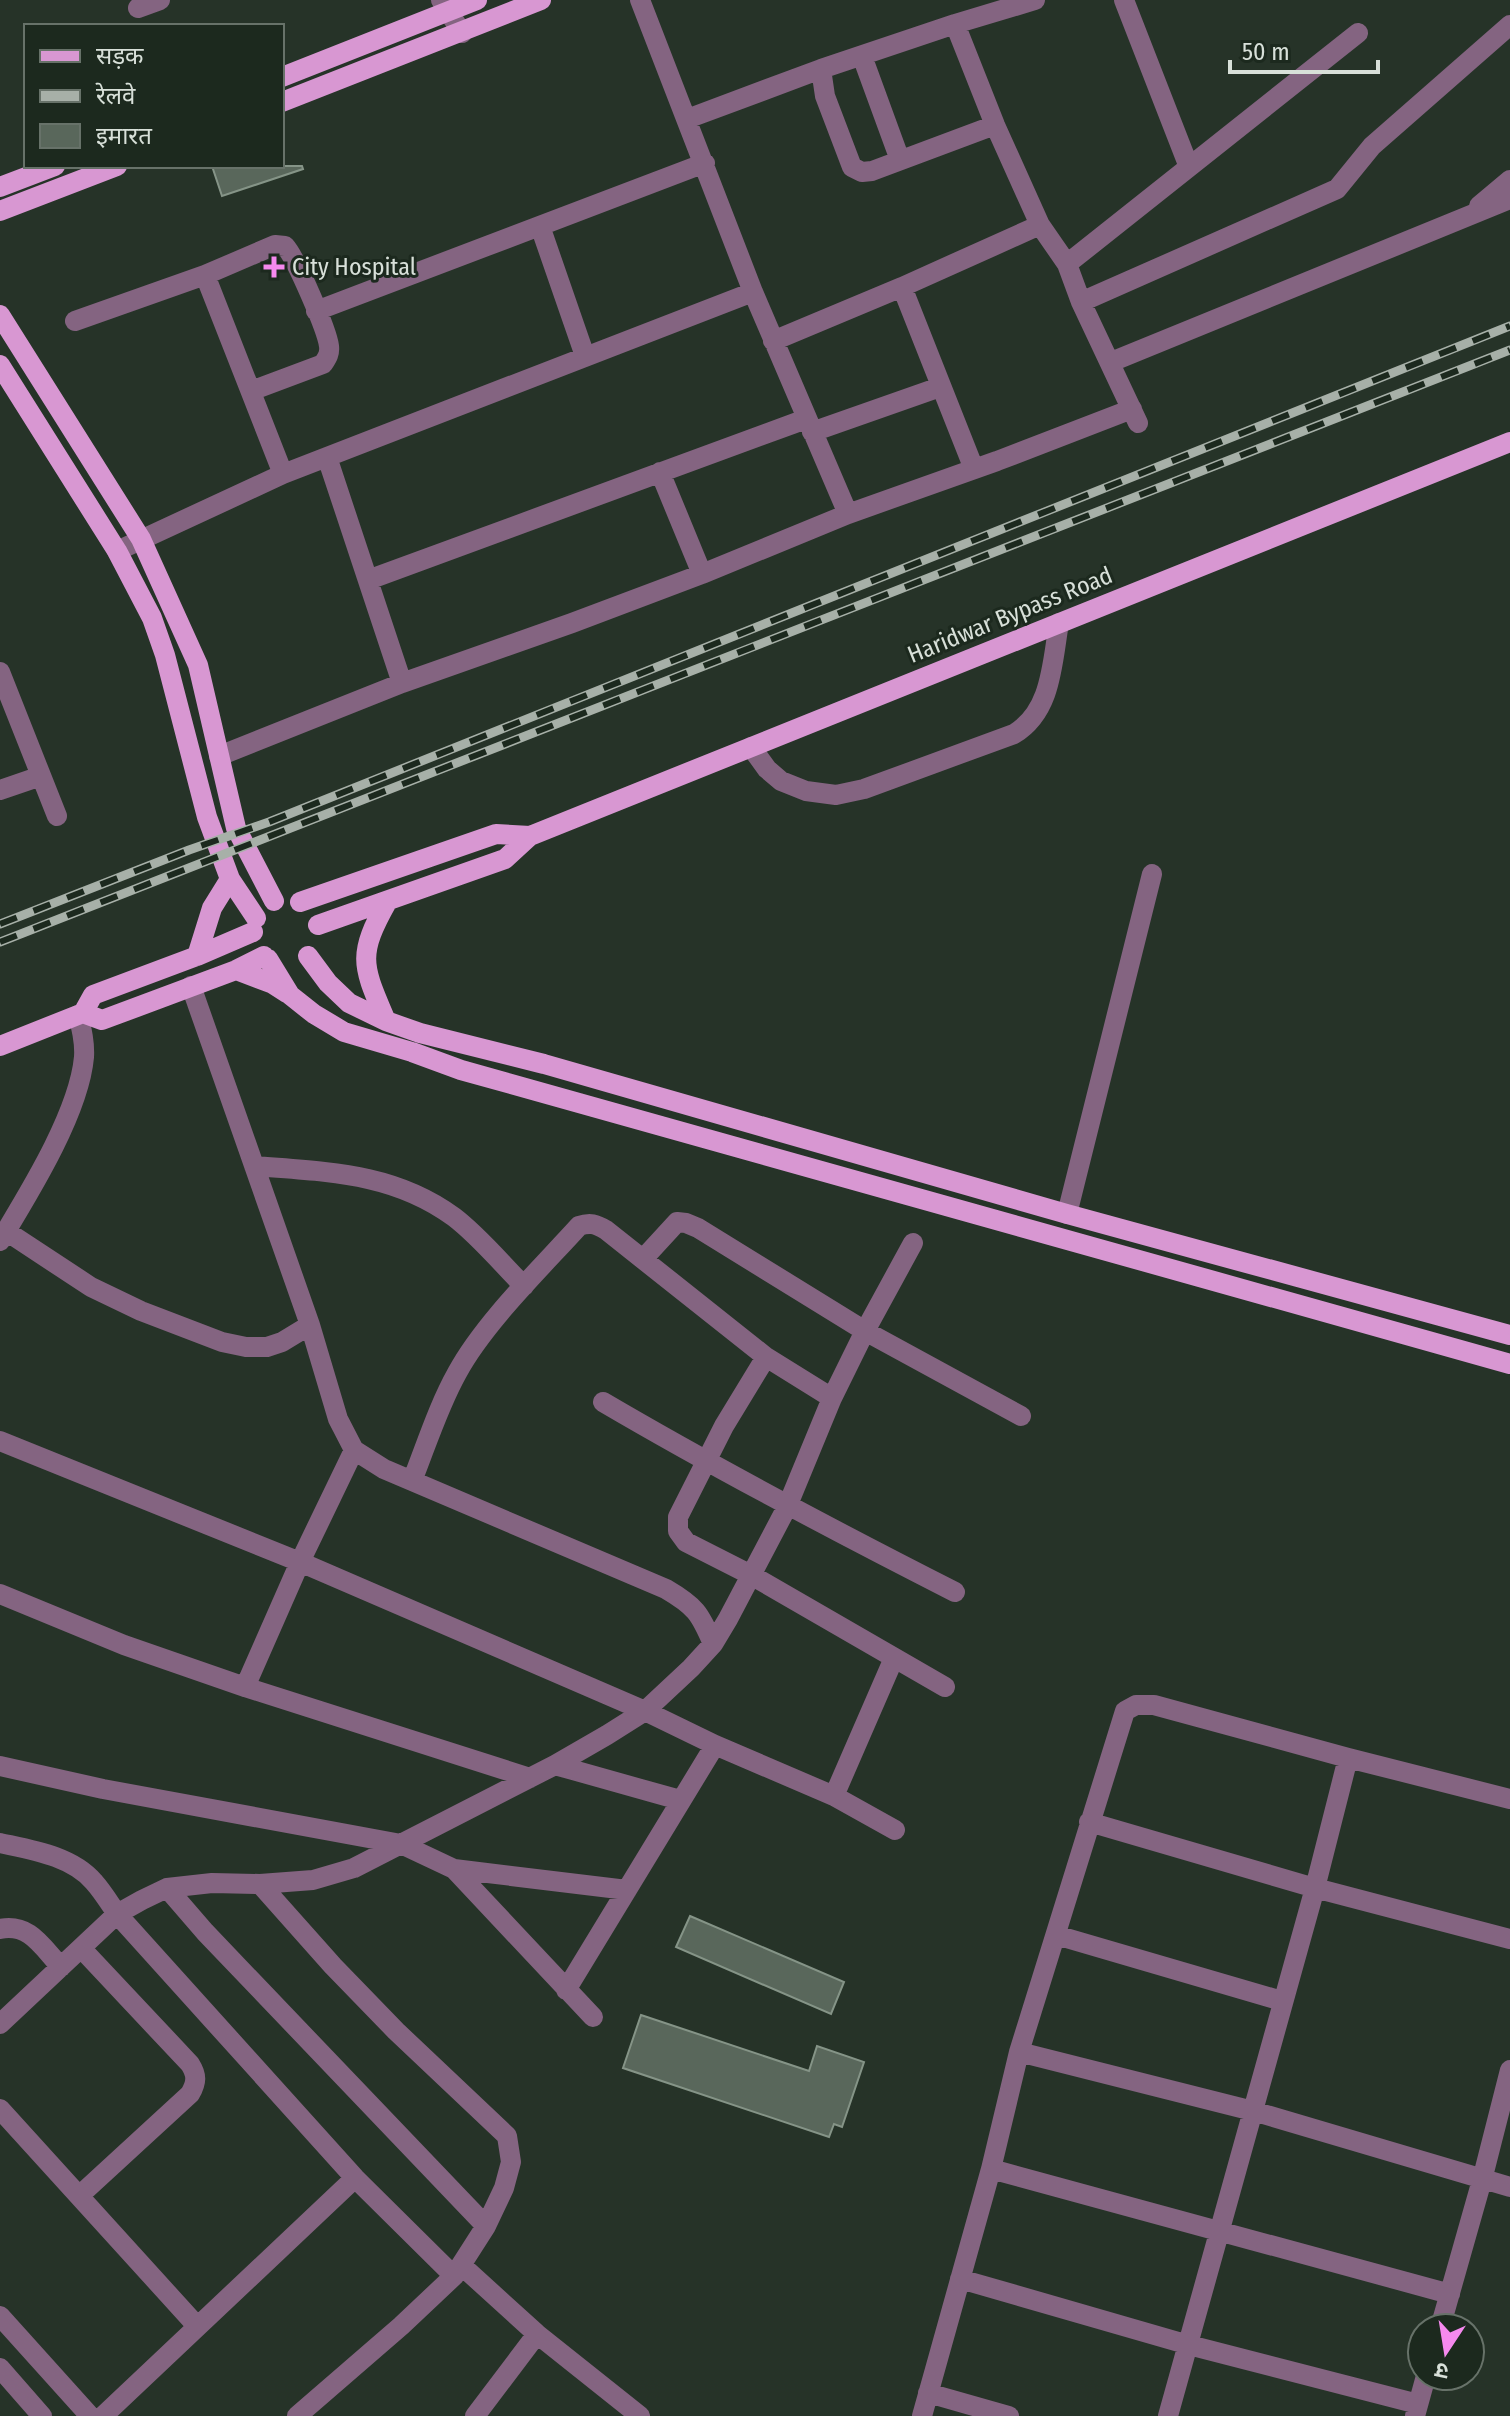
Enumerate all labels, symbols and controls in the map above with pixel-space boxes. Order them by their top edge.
legend [24,24,284,168]
scale bar [1230,24,1378,74]
text: 50 m [1242,38,1290,66]
text: सड़क [96,42,144,70]
text: रेलवे [95,82,136,110]
text: इमारत [96,122,153,150]
place label: City Hospital [292,253,416,281]
marker: City Hospital [263,256,285,278]
street label: Haridwar Bypass Road [904,561,1116,669]
north arrow [1406,2312,1486,2392]
text: उ [1432,2356,1451,2386]

